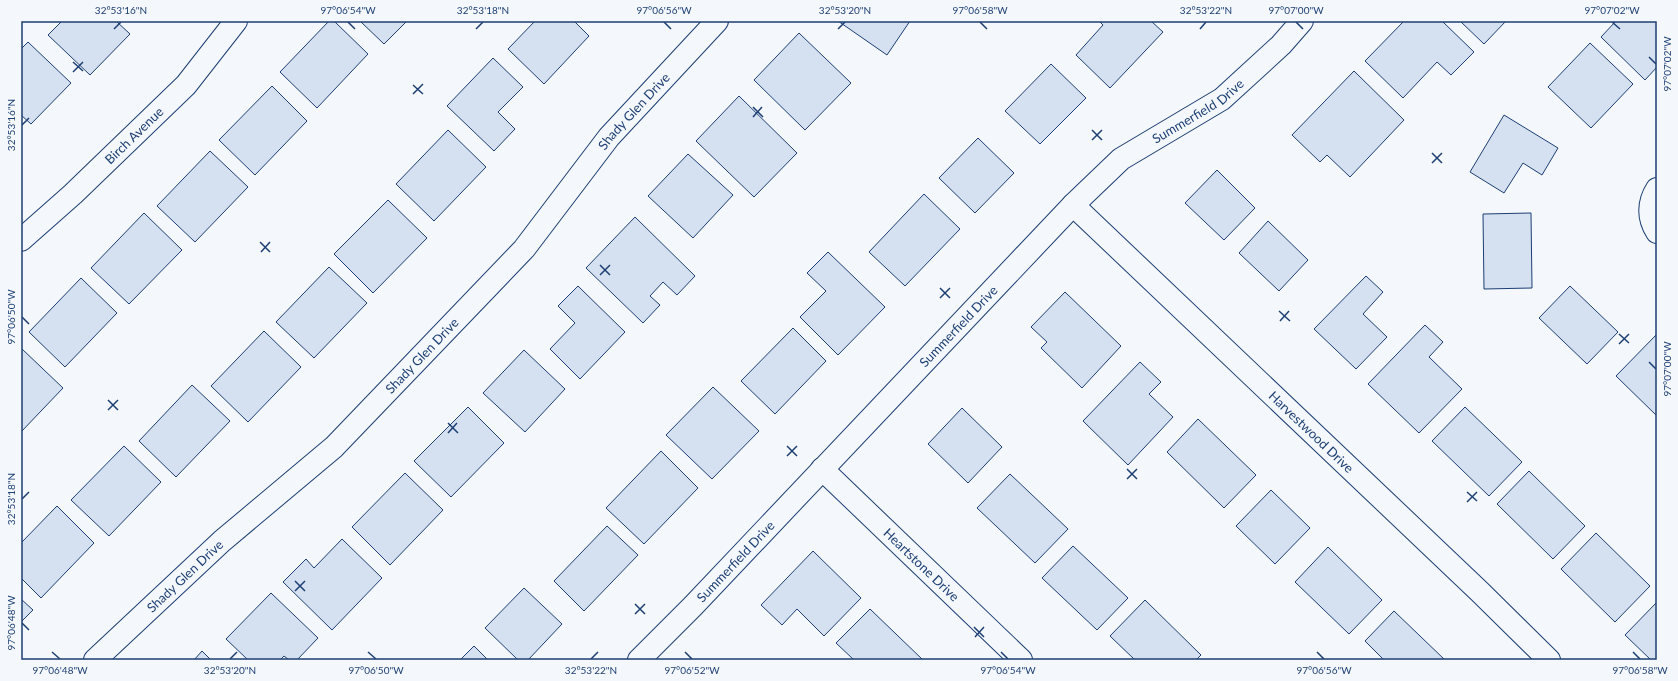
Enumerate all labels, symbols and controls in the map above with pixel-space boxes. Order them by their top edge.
text: 32°53'16"N [95,4,147,16]
text: 97°06'54"W [320,4,376,16]
text: 32°53'18"N [457,4,509,16]
text: 97°06'56"W [636,4,692,16]
text: 32°53'20"N [819,4,871,16]
text: 97°06'58"W [952,4,1008,16]
text: 32°53'22"N [1180,4,1232,16]
text: 97°07'00"W [1268,4,1324,16]
text: 97°07'02"W [1584,4,1640,16]
text: 97°07'02"W [1661,36,1673,92]
street label: Shady Glen Drive [594,69,673,153]
street label: Summerfield Drive [1149,75,1247,147]
text: 32°53'16"N [5,99,17,151]
street label: Birch Avenue [101,103,167,167]
street label: Summerfield Drive [916,282,1001,370]
text: 97°06'50"W [5,289,17,345]
street label: Shady Glen Drive [382,314,462,397]
text: 97°07'00"W [1661,341,1673,397]
street label: Harvestwood Drive [1266,388,1357,476]
text: 32°53'18"N [5,473,17,525]
street label: Summerfield Drive [693,517,778,605]
street label: Heartstone Drive [880,525,963,605]
street label: Shady Glen Drive [143,536,226,615]
text: 97°06'48"W [5,595,17,651]
text: 97°06'48"W [32,664,88,676]
text: 32°53'20"N [204,664,256,676]
text: 97°06'50"W [348,664,404,676]
text: 32°53'22"N [565,664,617,676]
text: 97°06'52"W [664,664,720,676]
text: 97°06'54"W [980,664,1036,676]
text: 97°06'56"W [1296,664,1352,676]
text: 97°06'58"W [1612,664,1668,676]

